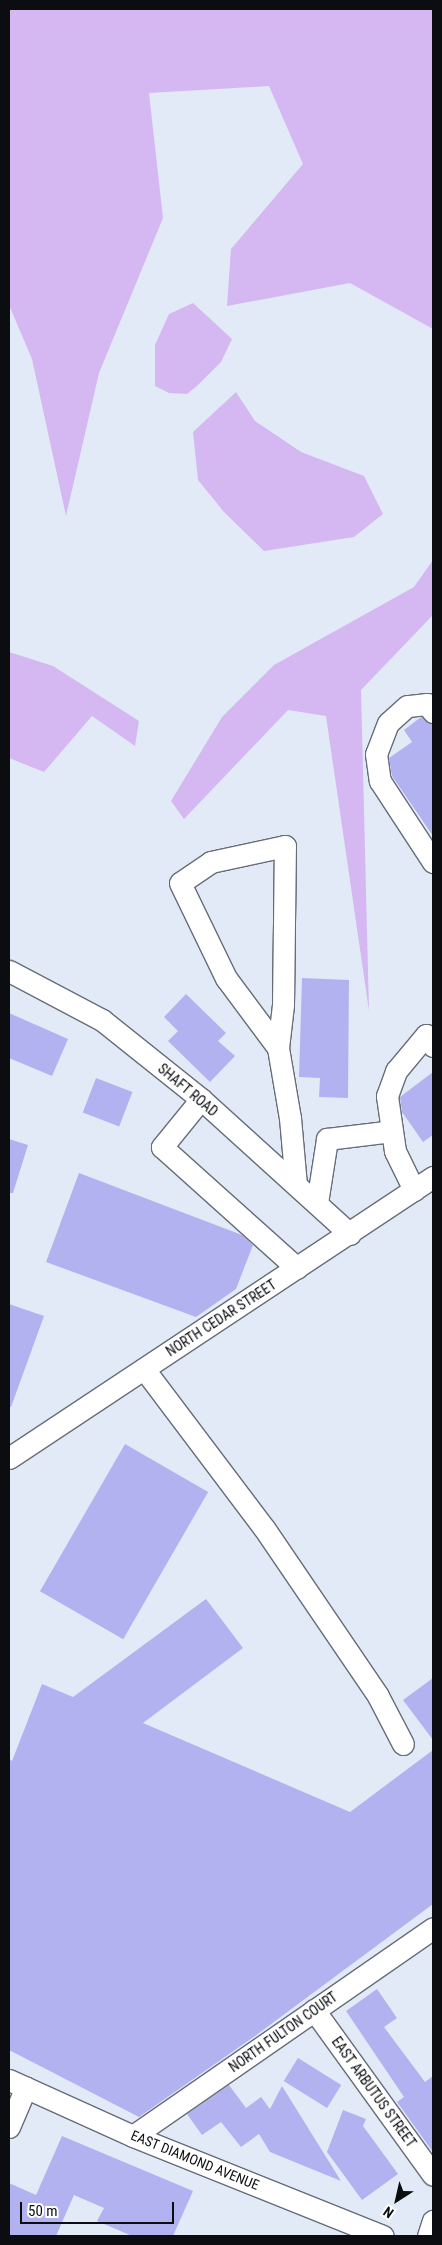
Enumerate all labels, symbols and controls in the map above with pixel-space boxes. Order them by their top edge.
street label: SHAFT ROAD [155,1060,221,1120]
street label: NORTH CEDAR STREET [163,1276,279,1360]
street label: NORTH FULTON COURT [226,1988,340,2076]
street label: EAST ARBUTUS STREET [328,2033,420,2151]
street label: EAST DIAMOND AVENUE [128,2127,262,2193]
north arrow [372,2175,422,2225]
scale bar [22,2192,176,2224]
text: 50 m [28,2202,58,2220]
text: N [380,2203,397,2221]

